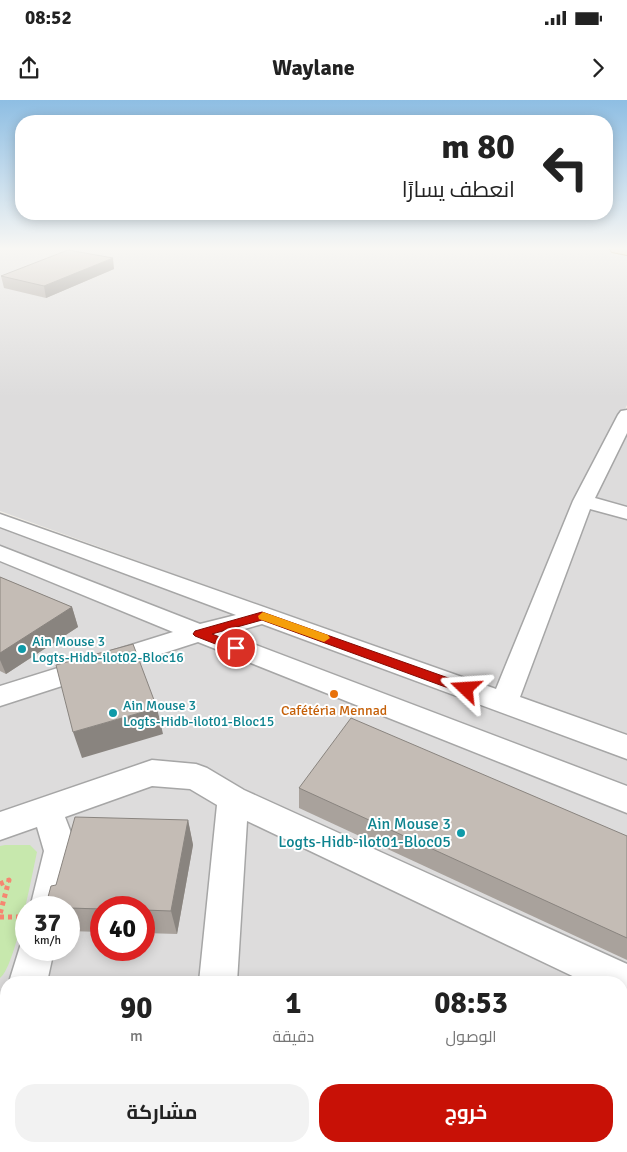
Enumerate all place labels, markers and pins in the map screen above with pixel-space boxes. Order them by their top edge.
pin [215,627,257,669]
place label: Ain Mouse 3 Logts-Hidb-ilot02-Bloc16 [32,633,184,666]
marker: Ain Mouse 3 Logts-Hidb-ilot02-Bloc16 [16,643,28,655]
marker: Cafétéria Mennad [328,688,340,700]
place label: Ain Mouse 3 Logts-Hidb-ilot01-Bloc15 [123,697,274,730]
place label: Cafétéria Mennad [281,702,387,719]
marker: Ain Mouse 3 Logts-Hidb-ilot01-Bloc15 [107,707,119,719]
place label: Ain Mouse 3 Logts-Hidb-ilot01-Bloc05 [278,814,451,852]
marker: Ain Mouse 3 Logts-Hidb-ilot01-Bloc05 [455,827,467,839]

